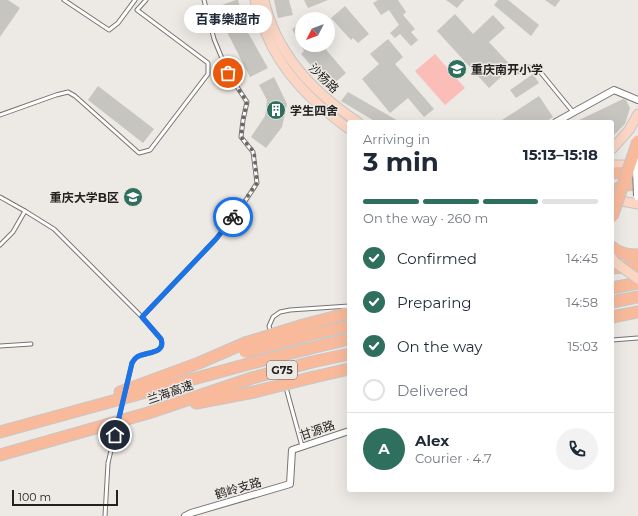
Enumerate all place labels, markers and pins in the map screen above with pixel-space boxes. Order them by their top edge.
callout: 百事樂超市 [184,5,272,33]
pin [211,56,245,90]
school or university icon: 重庆南开小学 [446,58,468,80]
place label: 重庆南开小学 [471,62,543,77]
building icon: 学生四舍 [265,99,287,121]
place label: 学生四舍 [290,103,338,118]
school or university icon: 重庆大学B区 [122,186,144,208]
place label: 重庆大学B区 [50,190,119,205]
pin [98,418,132,452]

